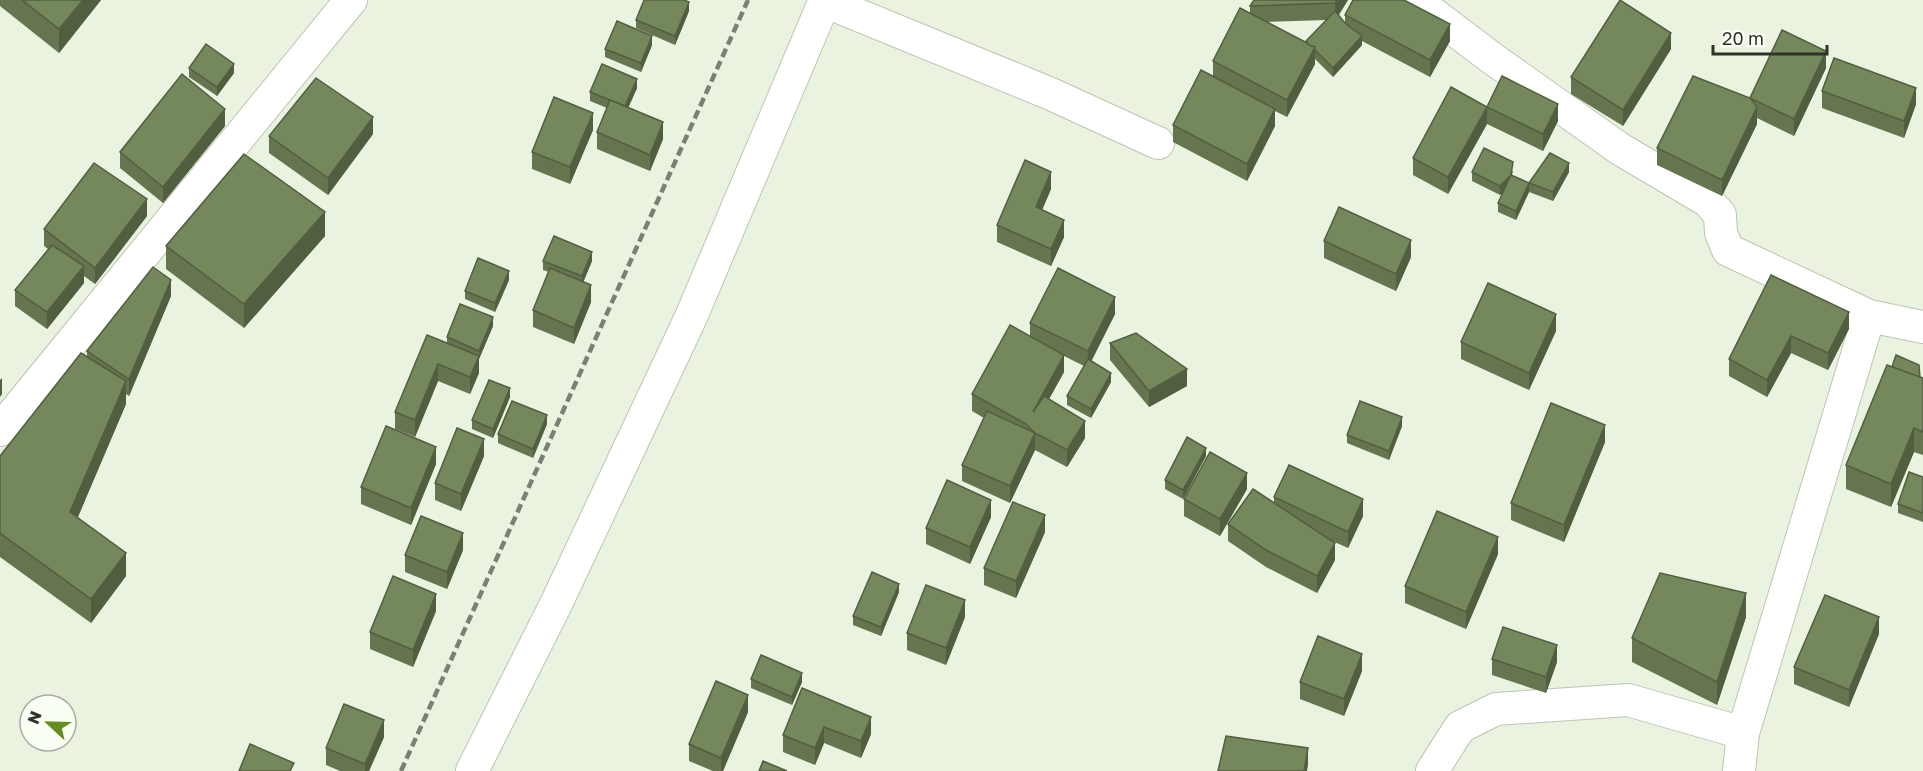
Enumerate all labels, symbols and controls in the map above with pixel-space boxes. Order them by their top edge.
scale bar [1713,18,1827,56]
text: 20 m [1722,27,1764,49]
north arrow [18,693,78,753]
text: N [23,708,46,727]

